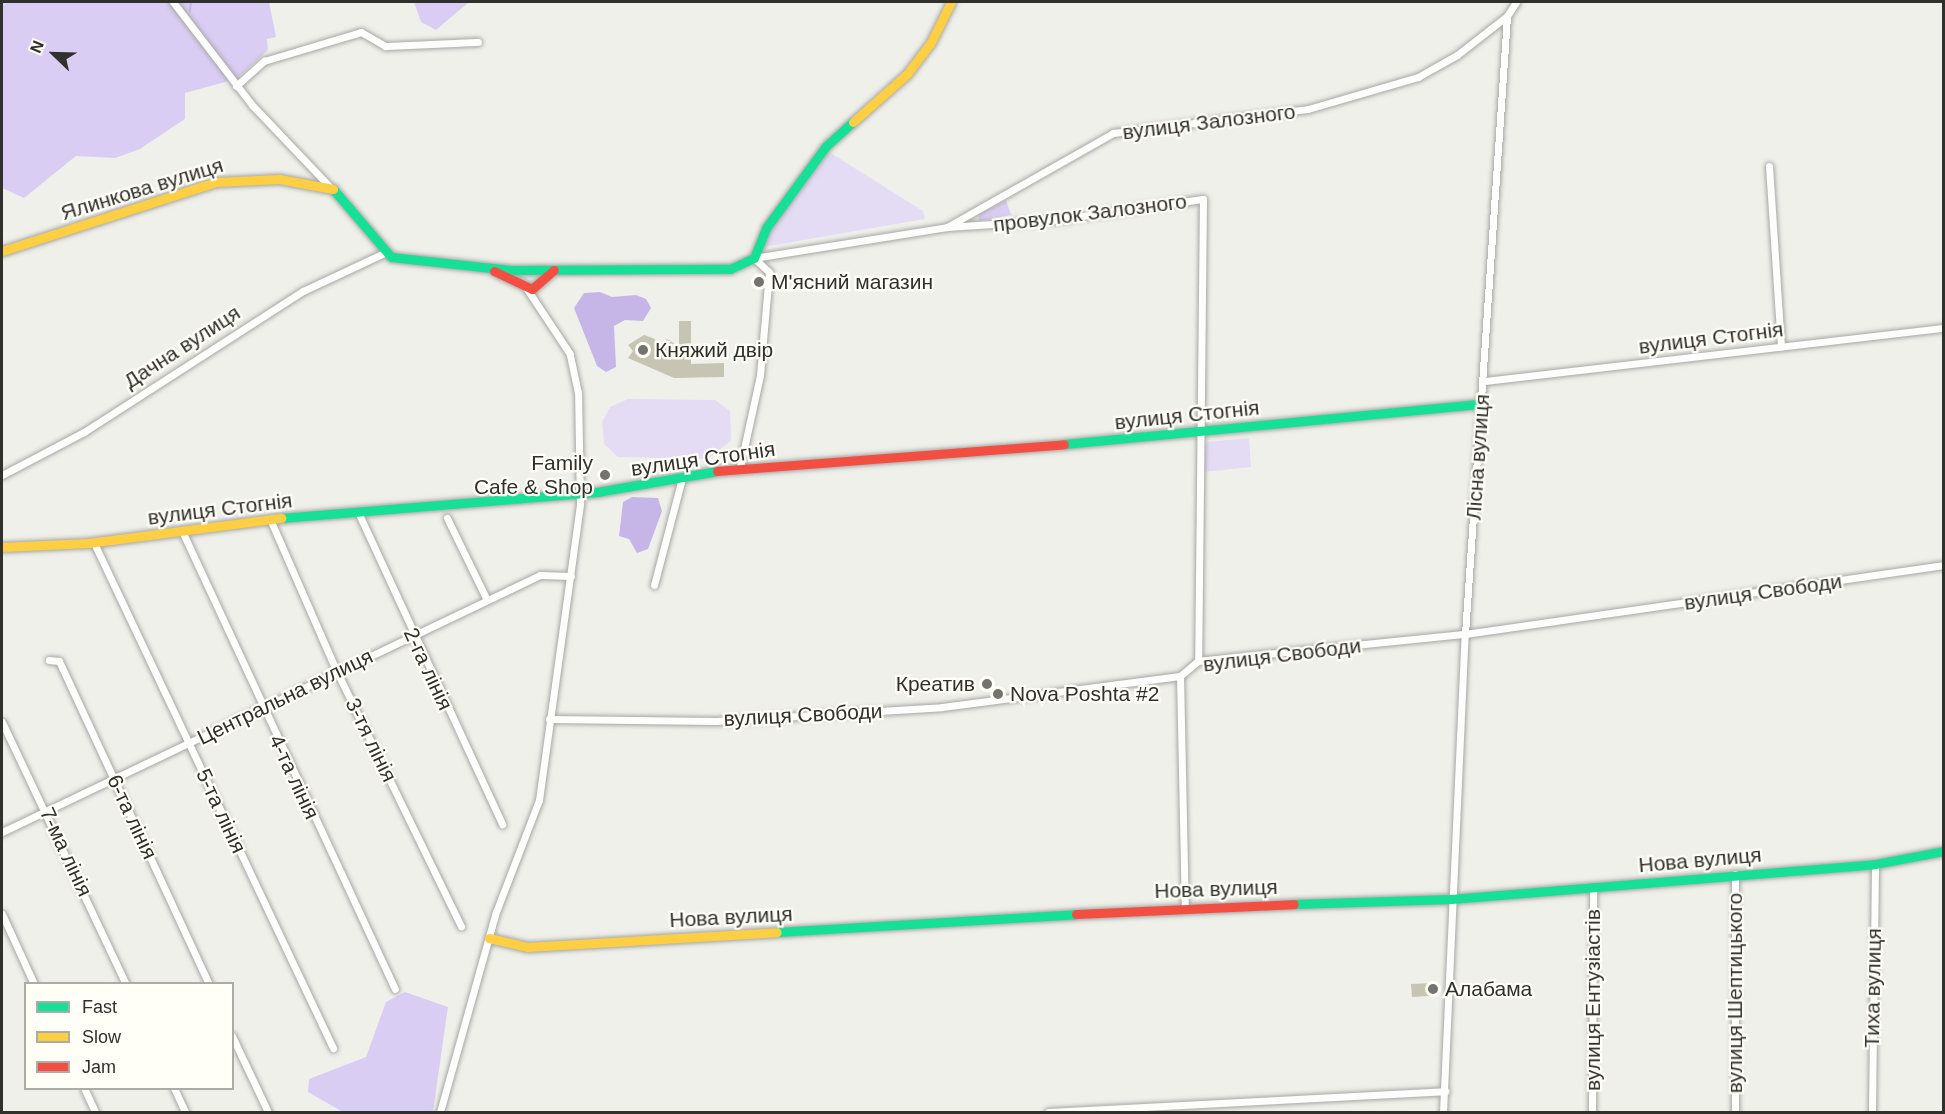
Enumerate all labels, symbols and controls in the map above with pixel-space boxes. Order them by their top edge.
north arrow [24,24,84,84]
text: N [27,38,47,55]
street label: вулиця Залозного [1121,99,1297,145]
street label: Ялинкова вулиця [58,152,226,226]
street label: провулок Залозного [992,189,1188,237]
place label: М'ясний магазин [771,269,933,295]
marker: М'ясний магазин [752,275,766,289]
street label: Дачна вулиця [119,300,245,394]
street label: вулиця Стогнія [1637,317,1785,359]
place label: Княжий двір [655,337,773,363]
marker: Княжий двір [636,343,650,357]
street label: Лісна вулиця [1461,393,1495,521]
street label: вулиця Стогнія [1113,395,1261,435]
street label: вулиця Стогнія [629,436,777,482]
place label: Family Cafe & Shop [474,450,593,500]
marker: Family Cafe & Shop [598,468,612,482]
street label: вулиця Стогнія [146,488,294,530]
street label: вулиця Свободи [1683,568,1843,616]
street label: 2-га лінія [398,624,458,714]
street label: вулиця Свободи [1202,633,1362,677]
street label: Центральна вулиця [193,644,377,750]
place label: Креатив [896,671,975,697]
marker: Креатив [980,677,994,691]
place label: Nova Poshta #2 [1010,681,1159,707]
marker: Nova Poshta #2 [991,687,1005,701]
street label: 3-тя лінія [340,694,402,786]
street label: вулиця Свободи [723,698,883,732]
street label: 4-та лінія [264,731,324,823]
street label: 5-та лінія [191,765,251,857]
street label: 6-та лінія [102,771,162,863]
street label: 7-ма лінія [34,804,98,900]
street label: Нова вулиця [1637,842,1763,878]
street label: Нова вулиця [1154,874,1278,904]
street label: вулиця Шептицького [1722,893,1748,1093]
street label: Нова вулиця [669,901,793,933]
street label: вулиця Ентузіастів [1580,909,1606,1091]
street label: Тиха вулиця [1859,928,1887,1048]
place label: Алабама [1445,976,1532,1002]
legend [24,982,234,1090]
marker: Алабама [1426,982,1440,996]
text: Fast [82,997,117,1017]
text: Slow [82,1027,121,1047]
text: Jam [82,1057,116,1077]

